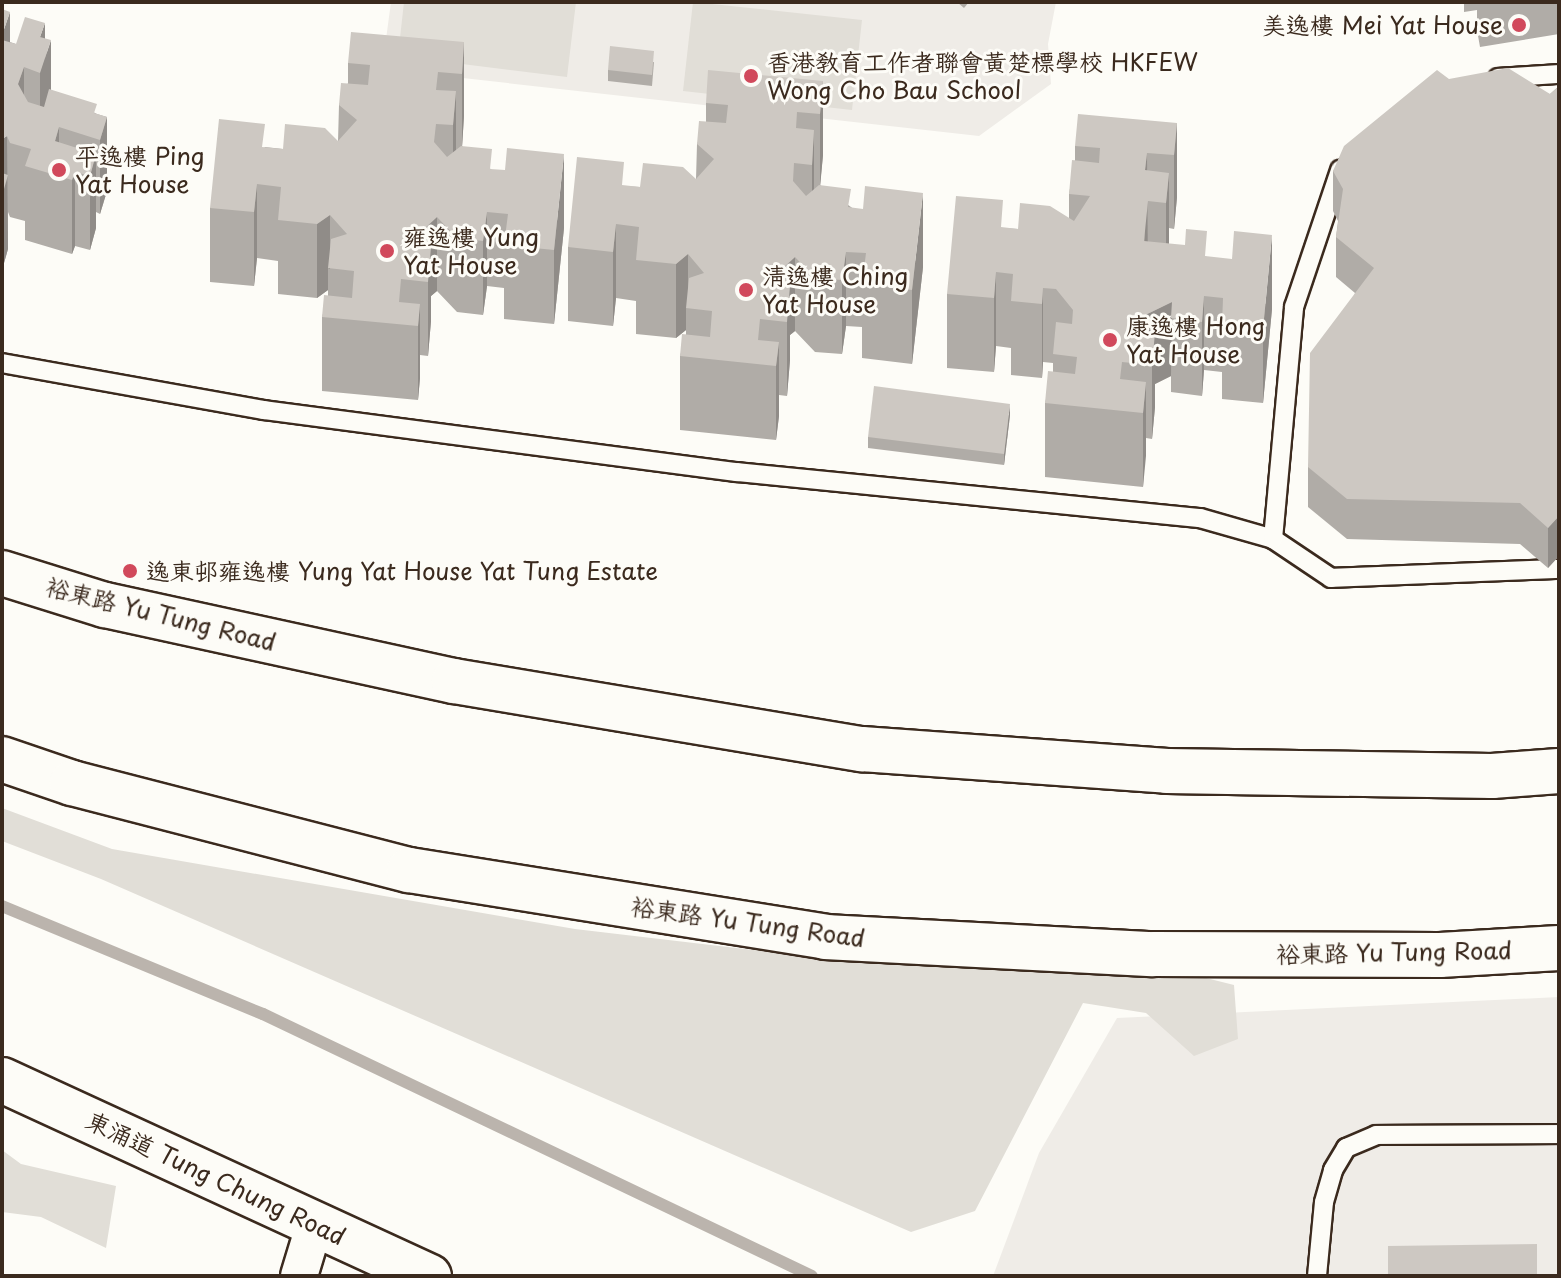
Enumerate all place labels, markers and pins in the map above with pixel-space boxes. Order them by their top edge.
place label: 美逸樓 Mei Yat House [1259,11,1503,39]
marker: 美逸樓 Mei Yat House [1510,16,1528,34]
place label: 香港教育工作者聯會黃楚標學校 HKFEW Wong Cho Bau School [767,48,1198,104]
marker: 香港教育工作者聯會黃楚標學校 HKFEW Wong Cho Bau School [742,67,760,85]
place label: 平逸樓 Ping Yat House [75,142,205,198]
marker: 平逸樓 Ping Yat House [50,161,68,179]
place label: 雍逸樓 Yung Yat House [403,223,539,279]
marker: 雍逸樓 Yung Yat House [378,242,396,260]
place label: 清逸樓 Ching Yat House [762,262,908,318]
marker: 清逸樓 Ching Yat House [737,281,755,299]
place label: 康逸樓 Hong Yat House [1126,312,1266,368]
marker: 康逸樓 Hong Yat House [1101,331,1119,349]
place label: 逸東邨雍逸樓 Yung Yat House Yat Tung Estate [146,557,666,585]
marker: 逸東邨雍逸樓 Yung Yat House Yat Tung Estate [121,562,139,580]

